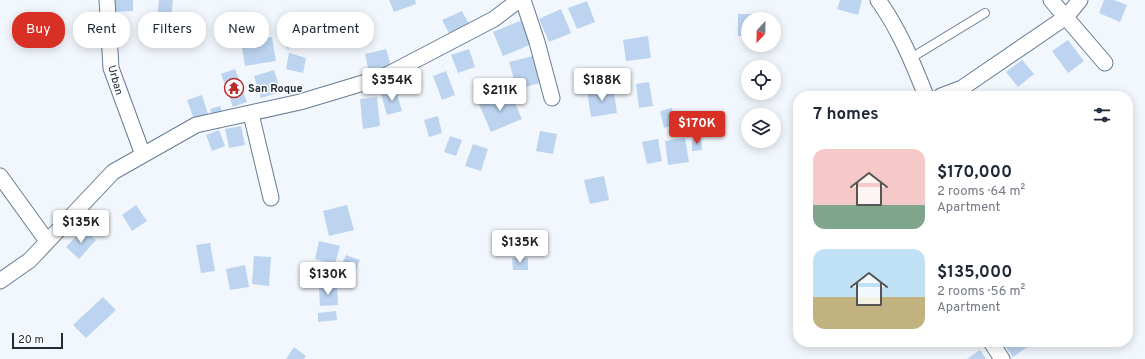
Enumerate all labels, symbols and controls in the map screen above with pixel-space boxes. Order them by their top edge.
chip: Buy [12,12,65,48]
chip: Rent [73,12,130,48]
chip: Filters [138,12,206,48]
chip: New [214,12,269,48]
chip: Apartment [277,12,374,48]
north arrow [741,12,781,52]
map controls [741,12,781,148]
button: locate [741,60,781,100]
street label: Urban [104,64,126,97]
pin: $354K [364,68,420,102]
pin: $188K [574,68,630,102]
text: $354K [371,73,413,89]
text: $188K [583,73,621,89]
temple icon: San Roque [223,77,245,99]
pin: $211K [472,78,528,112]
place label: San Roque [248,82,303,96]
text: $211K [482,83,518,99]
text: 7 homes [813,104,879,126]
icon: filters [1091,104,1113,126]
button: layers [741,108,781,148]
pin: $170K [669,111,725,145]
text: $170K [678,116,716,132]
text: $170,000 [937,162,1012,184]
icon: home [845,165,893,213]
text: 2 rooms · 64 m² [937,184,1025,200]
text: Apartment [937,200,1000,216]
pin: $135K [53,210,109,244]
text: $135K [62,215,100,231]
pin: $135K [492,230,548,264]
text: $135K [501,235,539,251]
pin: $130K [300,262,356,296]
text: $135,000 [937,262,1013,284]
icon: home [845,265,893,313]
text: $130K [309,267,347,283]
text: 2 rooms · 56 m² [937,284,1025,300]
text: Apartment [937,300,1000,316]
scale bar [12,331,63,350]
text: 20 m [18,333,44,347]

